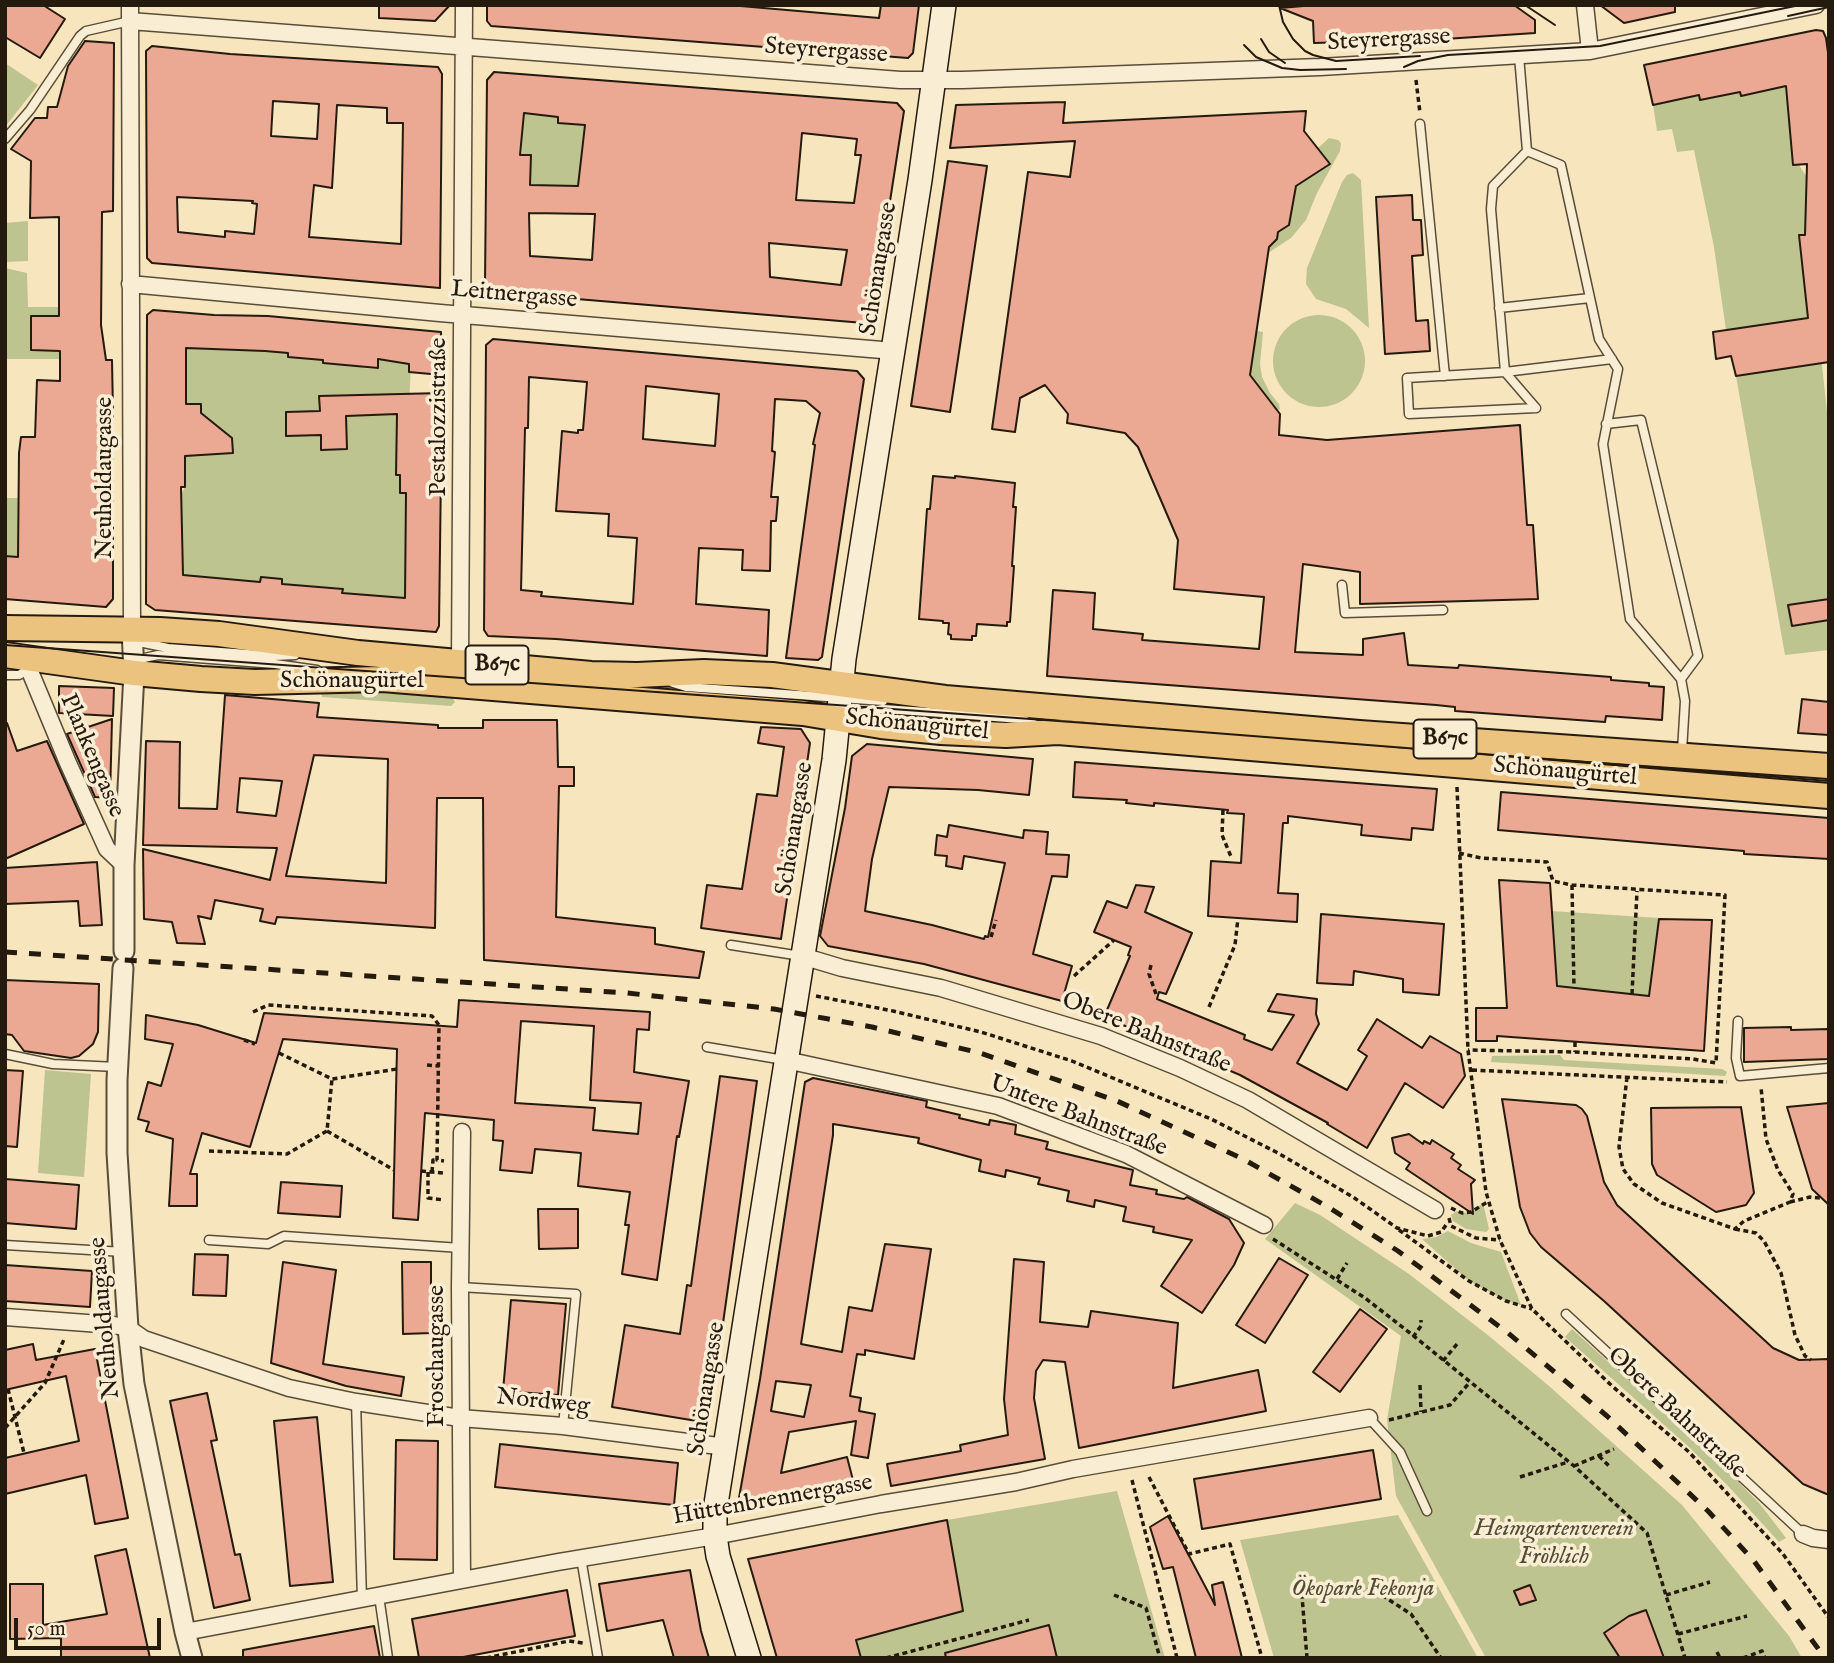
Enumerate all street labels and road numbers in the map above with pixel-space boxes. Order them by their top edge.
street label: Steyrergasse [1327,23,1451,59]
street label: Steyrergasse [763,33,889,71]
street label: Schönaugasse [855,200,905,338]
street label: Leitnergasse [450,276,578,316]
street label: Pestalozzistraße [426,338,454,496]
street label: Neuholdaugasse [92,397,120,559]
road number: B67c [466,646,528,684]
street label: Schönaugürtel [280,668,424,696]
street label: Plankengasse [52,690,130,822]
street label: Schönaugürtel [844,704,990,748]
road number: B67c [1414,720,1476,758]
street label: Schönaugürtel [1492,752,1638,794]
street label: Schönaugasse [771,760,821,898]
street label: Obere Bahnstraße [1057,987,1235,1081]
street label: Untere Bahnstraße [985,1070,1171,1164]
street label: Neuholdaugasse [85,1236,127,1400]
street label: Froschaugasse [424,1285,452,1427]
street label: Schönaugasse [683,1320,733,1458]
street label: Obere Bahnstraße [1600,1342,1752,1486]
street label: Nordweg [495,1384,591,1422]
street label: Hüttenbrennergasse [671,1469,875,1533]

